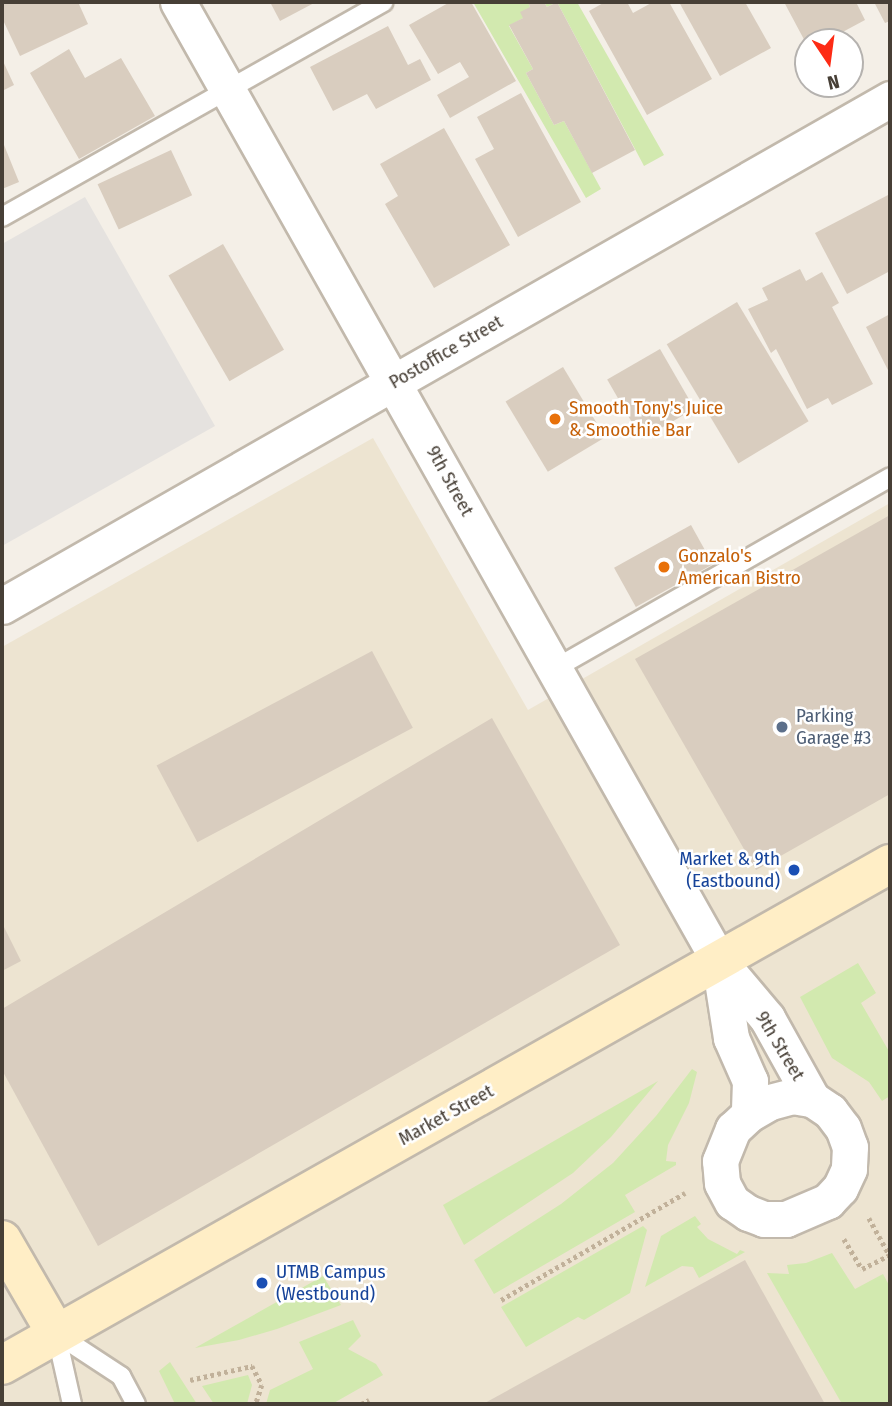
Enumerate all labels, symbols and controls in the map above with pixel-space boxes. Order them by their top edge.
north arrow [794,28,864,98]
text: N [825,70,842,94]
street label: Postoffice Street [385,310,507,394]
place label: Smooth Tony's Juice & Smoothie Bar [569,397,723,441]
marker: Smooth Tony's Juice & Smoothie Bar [547,411,563,427]
street label: 9th Street [421,442,479,520]
place label: Gonzalo's American Bistro [678,545,801,589]
marker: Gonzalo's American Bistro [656,559,672,575]
place label: Parking Garage #3 [796,705,871,749]
marker: Parking Garage #3 [774,719,790,735]
place label: Market & 9th (Eastbound) [679,848,780,892]
marker: Market & 9th (Eastbound) [786,862,802,878]
street label: 9th Street [750,1007,810,1085]
street label: Market Street [395,1080,497,1150]
place label: UTMB Campus (Westbound) [276,1261,385,1305]
marker: UTMB Campus (Westbound) [254,1275,270,1291]

